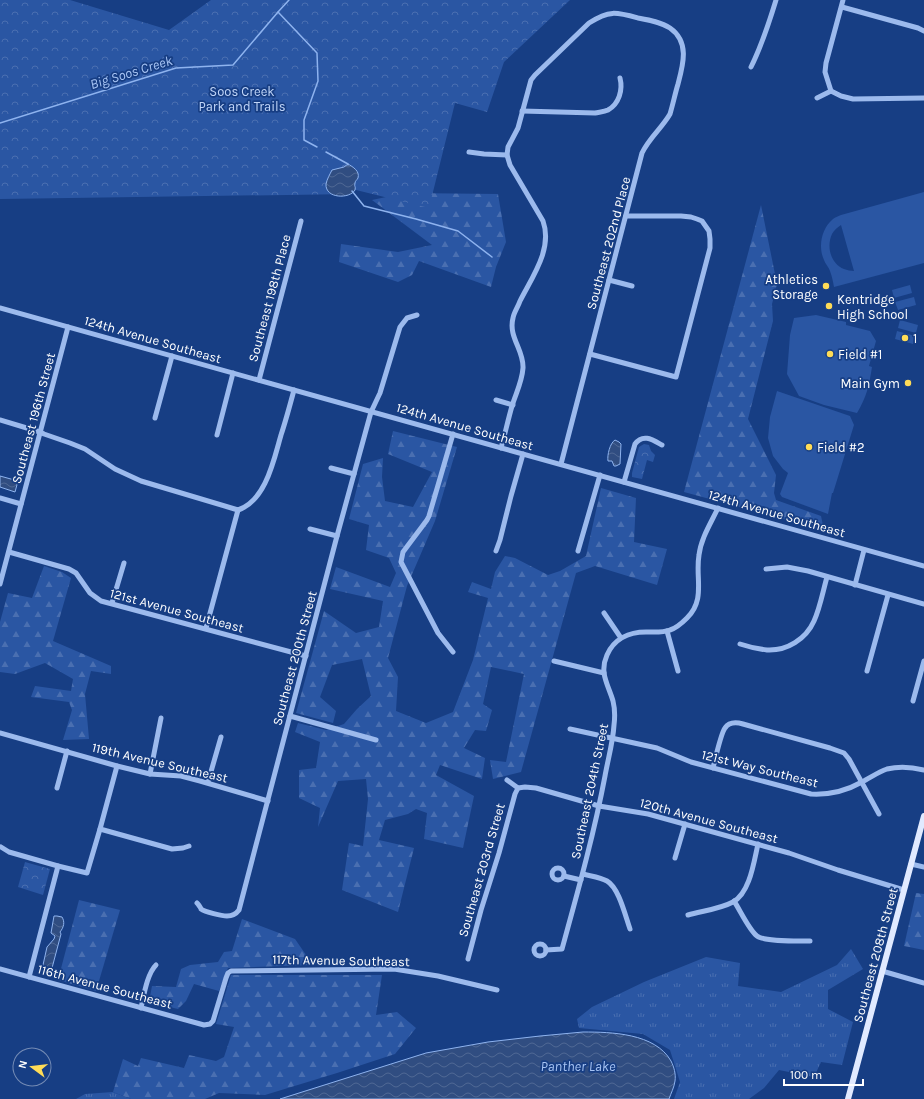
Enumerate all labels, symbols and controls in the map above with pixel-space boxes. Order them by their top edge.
water label: Big Soos Creek [88,52,175,93]
park label: Soos Creek Park and Trails [198,84,286,114]
street label: Southeast 202nd Place [584,175,634,311]
street label: Southeast 198th Place [245,232,294,363]
place label: Athletics Storage [765,272,818,302]
marker: Athletics Storage [821,281,831,291]
place label: Kentridge High School [837,292,908,322]
marker: Kentridge High School [824,301,834,311]
street label: 124th Avenue Southeast [83,313,223,366]
place label: 1 [913,331,917,346]
marker: 1 [900,333,910,343]
place label: Field #1 [838,347,882,362]
marker: Field #1 [825,349,835,359]
street label: Southeast 196th Street [9,351,58,485]
place label: Main Gym [840,376,900,391]
marker: Main Gym [903,378,913,388]
street label: 124th Avenue Southeast [395,400,535,453]
place label: Field #2 [817,440,864,455]
marker: Field #2 [804,442,814,452]
street label: 124th Avenue Southeast [707,487,847,540]
street label: 121st Avenue Southeast [108,585,246,636]
street label: Southeast 200th Street [269,589,320,727]
street label: Southeast 204th Street [568,722,611,860]
street label: 119th Avenue Southeast [91,740,229,785]
street label: 121st Way Southeast [700,747,820,790]
street label: 120th Avenue Southeast [638,795,780,846]
street label: Southeast 203rd Street [455,801,508,939]
street label: Southeast 208th Street [850,886,901,1024]
street label: 117th Avenue Southeast [272,952,410,969]
street label: 116th Avenue Southeast [36,961,174,1012]
north arrow [12,1047,52,1087]
water label: Panther Lake [541,1058,616,1075]
text: N [16,1059,30,1070]
scale bar [784,1061,863,1087]
text: 100 m [790,1068,822,1082]

